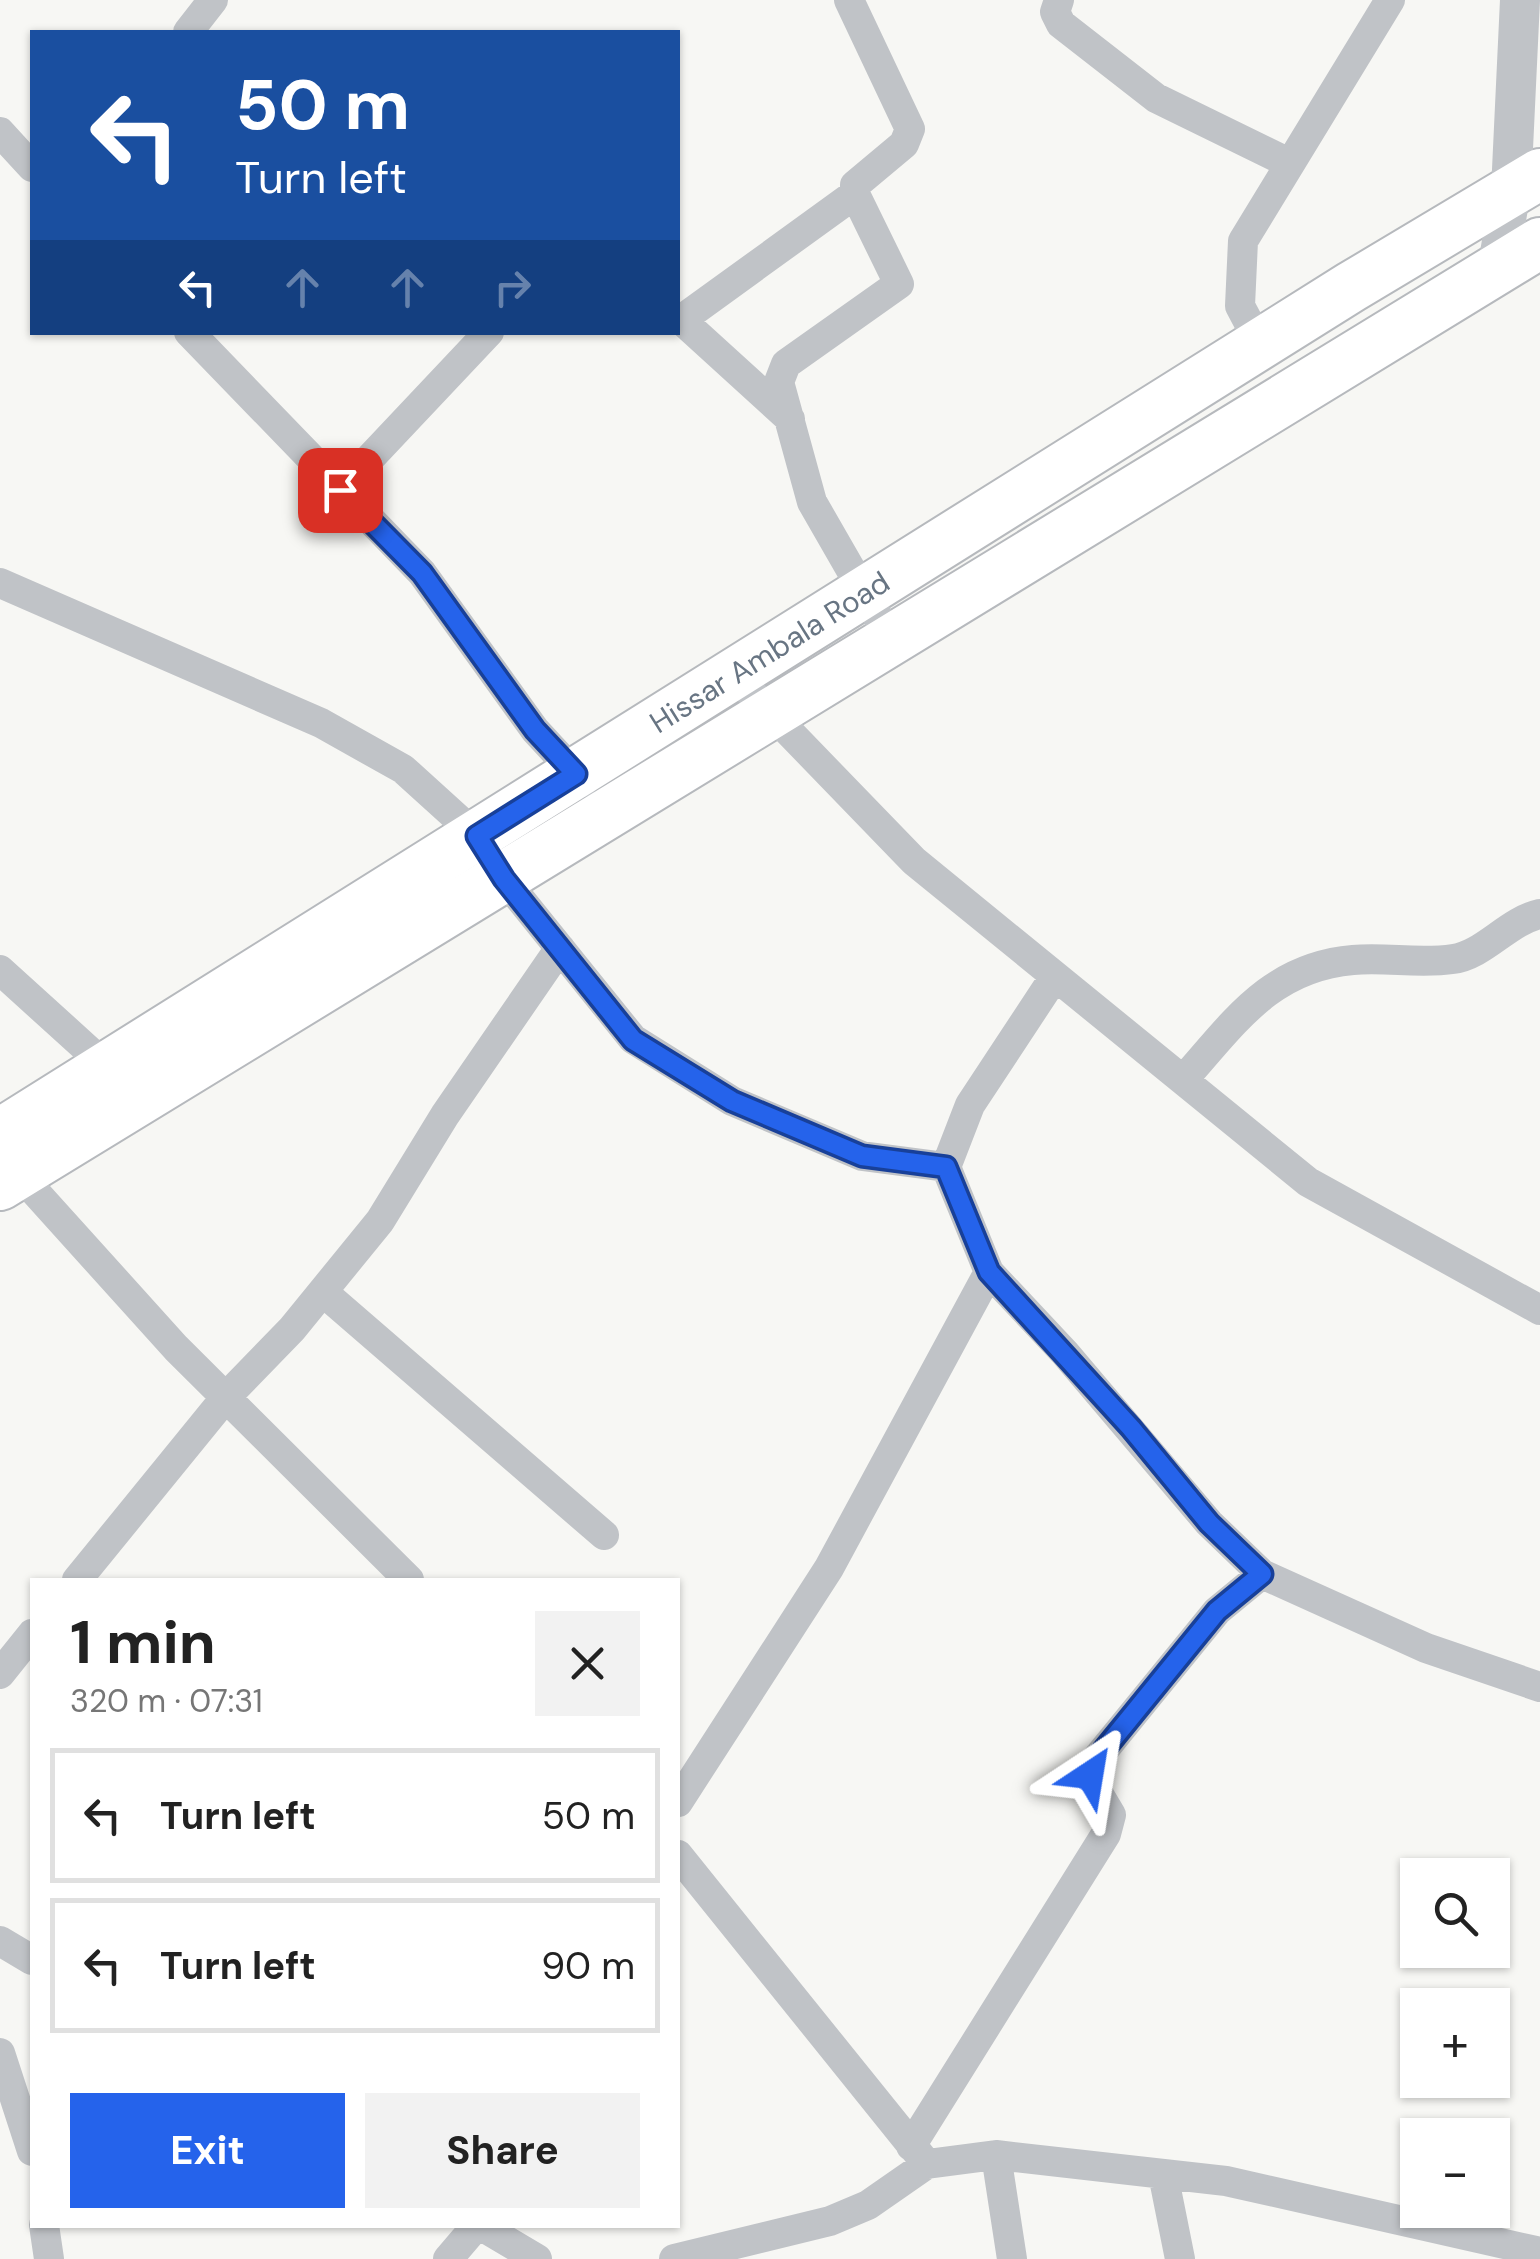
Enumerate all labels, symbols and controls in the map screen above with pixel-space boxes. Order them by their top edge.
text: 50 m [235,60,410,151]
icon: left [70,70,200,200]
text: Turn left [235,148,407,207]
icon: left [170,260,225,315]
icon: ahead [275,260,330,315]
icon: ahead [380,260,435,315]
icon: right [485,260,540,315]
pin [298,448,383,533]
icon: arrive [313,463,368,518]
street label: Hissar Ambala Road [642,562,897,741]
text: 1 min [70,1603,216,1682]
button: close [535,1611,640,1716]
text: 320 m · 07:31 [70,1680,263,1722]
position arrow [1038,1723,1142,1827]
icon: left [75,1788,130,1843]
text: Turn left [160,1791,316,1841]
text: 50 m [542,1791,635,1841]
map controls [1400,1858,1510,2228]
button: search [1400,1858,1510,1968]
icon: left [75,1938,130,1993]
text: Turn left [160,1941,316,1991]
text: 90 m [541,1941,635,1991]
button: + [1400,1988,1510,2098]
button: Exit [70,2093,345,2208]
button: Share [365,2093,640,2208]
button: − [1400,2118,1510,2228]

